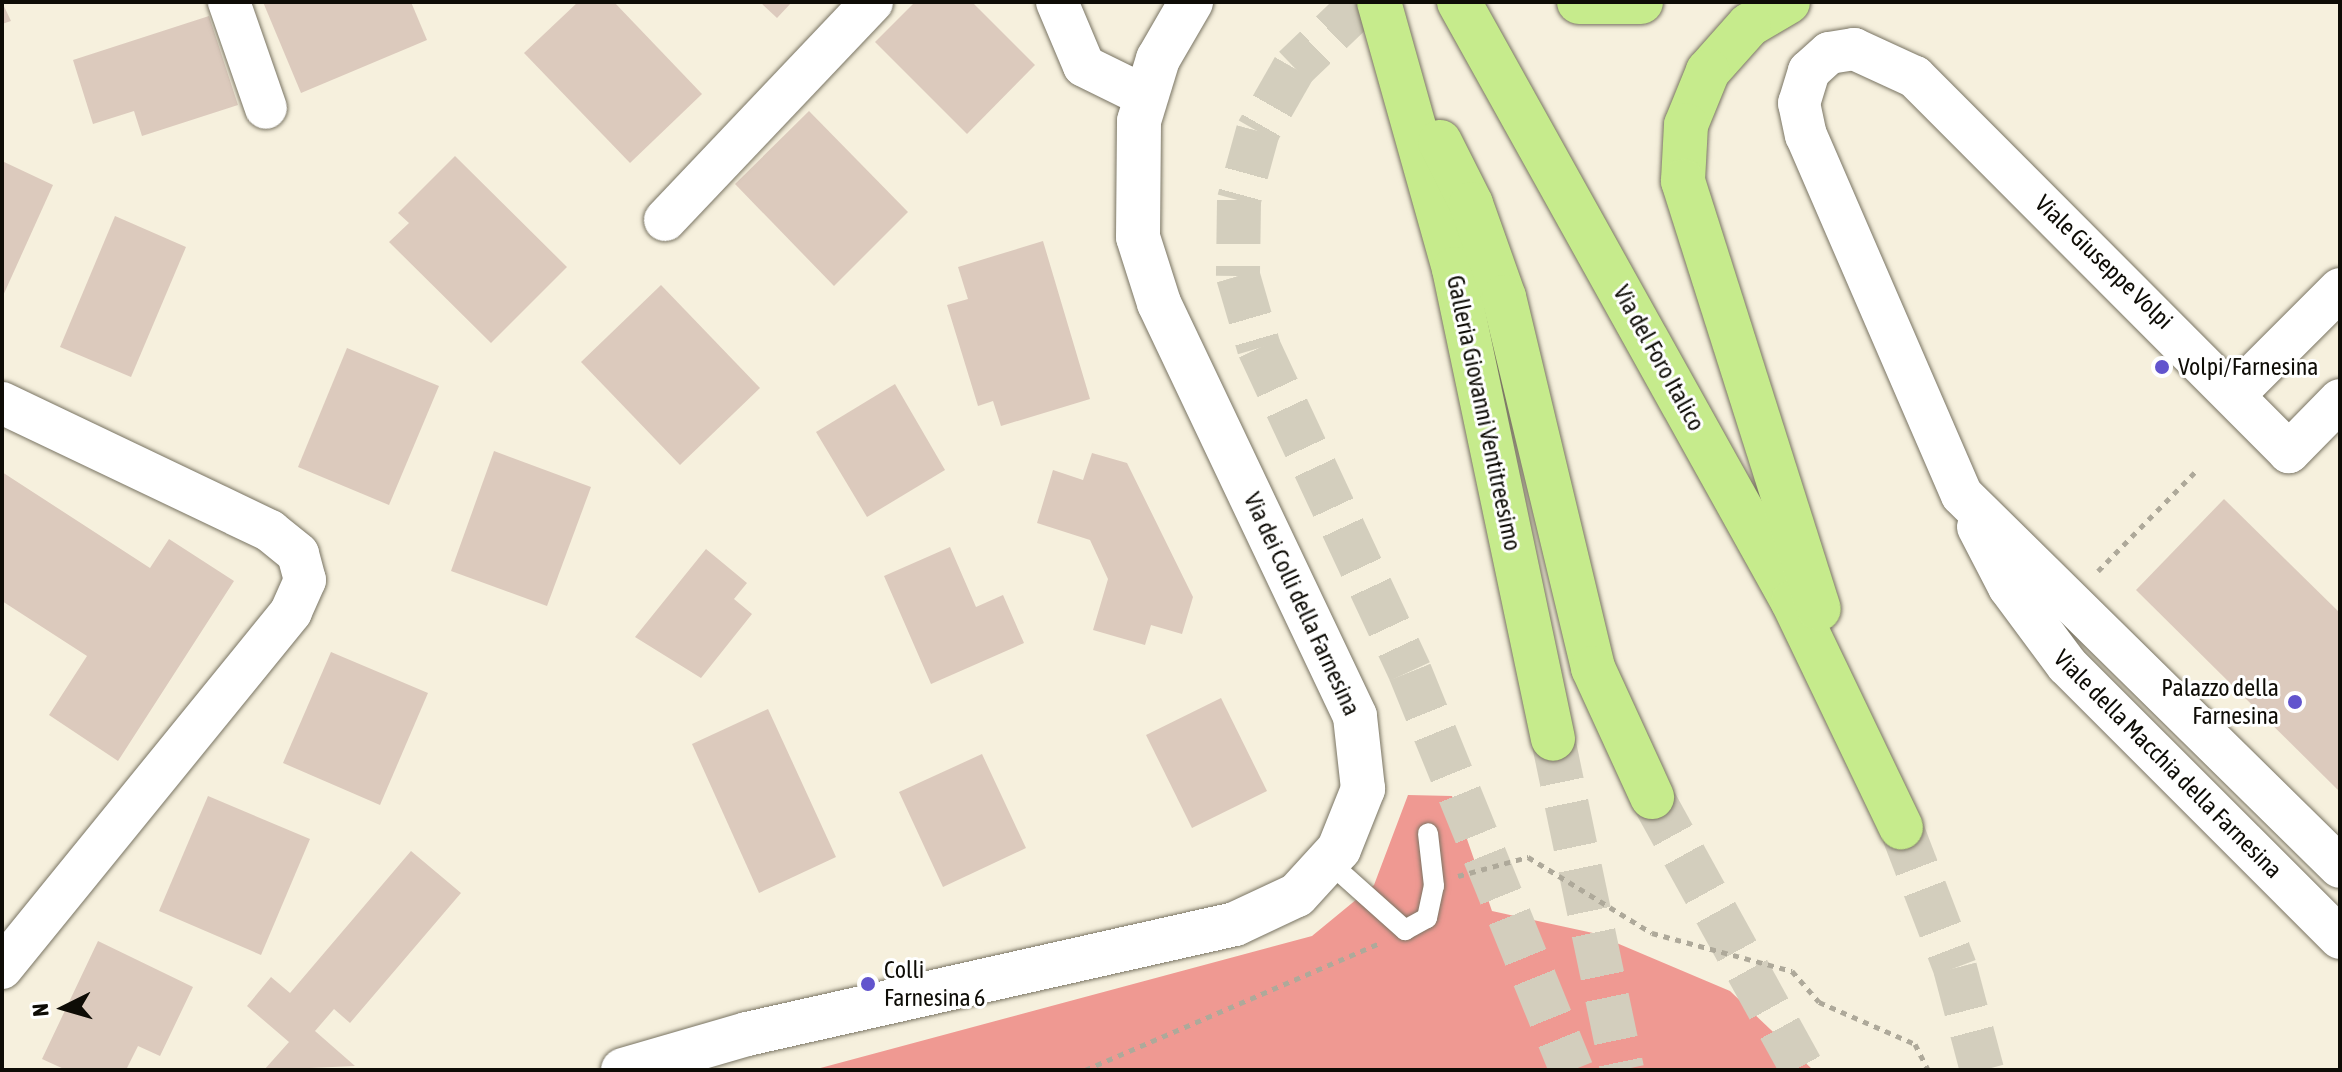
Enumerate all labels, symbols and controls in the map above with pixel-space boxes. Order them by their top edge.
street label: Viale Giuseppe Volpi [2029,189,2179,335]
street label: Galleria Giovanni Ventitreesimo [1441,273,1527,553]
street label: Via del Foro Italico [1607,280,1711,436]
place label: Volpi/Farnesina [2178,353,2318,381]
marker: Volpi/Farnesina [2153,358,2171,376]
street label: Via dei Colli della Farnesina [1238,488,1366,720]
street label: Viale della Macchia della Farnesina [2048,644,2288,884]
place label: Palazzo della Farnesina [2161,674,2279,730]
marker: Palazzo della Farnesina [2286,693,2304,711]
place label: Colli Farnesina 6 [884,956,985,1012]
north arrow [24,968,104,1048]
marker: Colli Farnesina 6 [859,975,877,993]
text: N [27,1002,54,1018]

